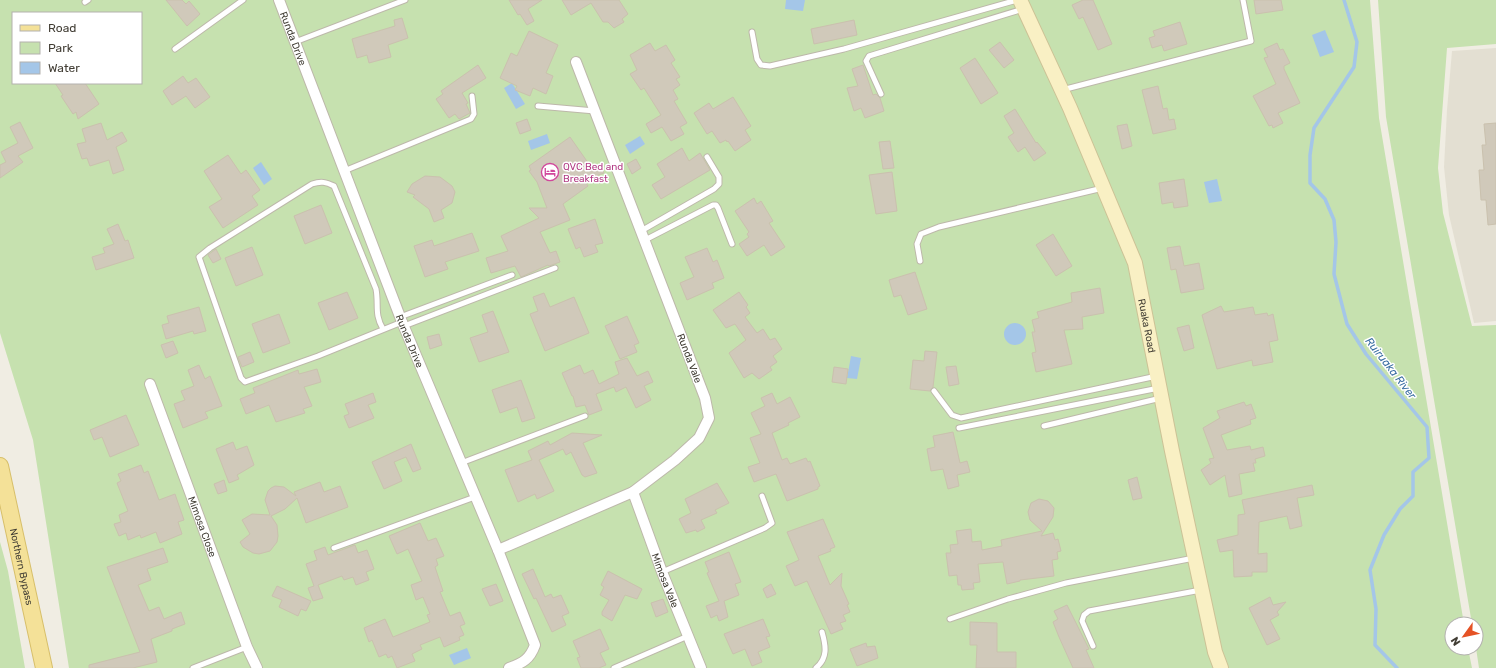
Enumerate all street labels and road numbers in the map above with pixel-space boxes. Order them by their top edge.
street label: Runda Drive [277,10,309,68]
street label: Ruaka Road [1135,298,1158,354]
street label: Runda Drive [393,313,426,370]
street label: Runda Vale [674,332,704,385]
street label: Mimosa Close [185,495,218,559]
street label: Northern Bypass [7,527,35,606]
street label: Mimosa Vale [649,552,681,610]

